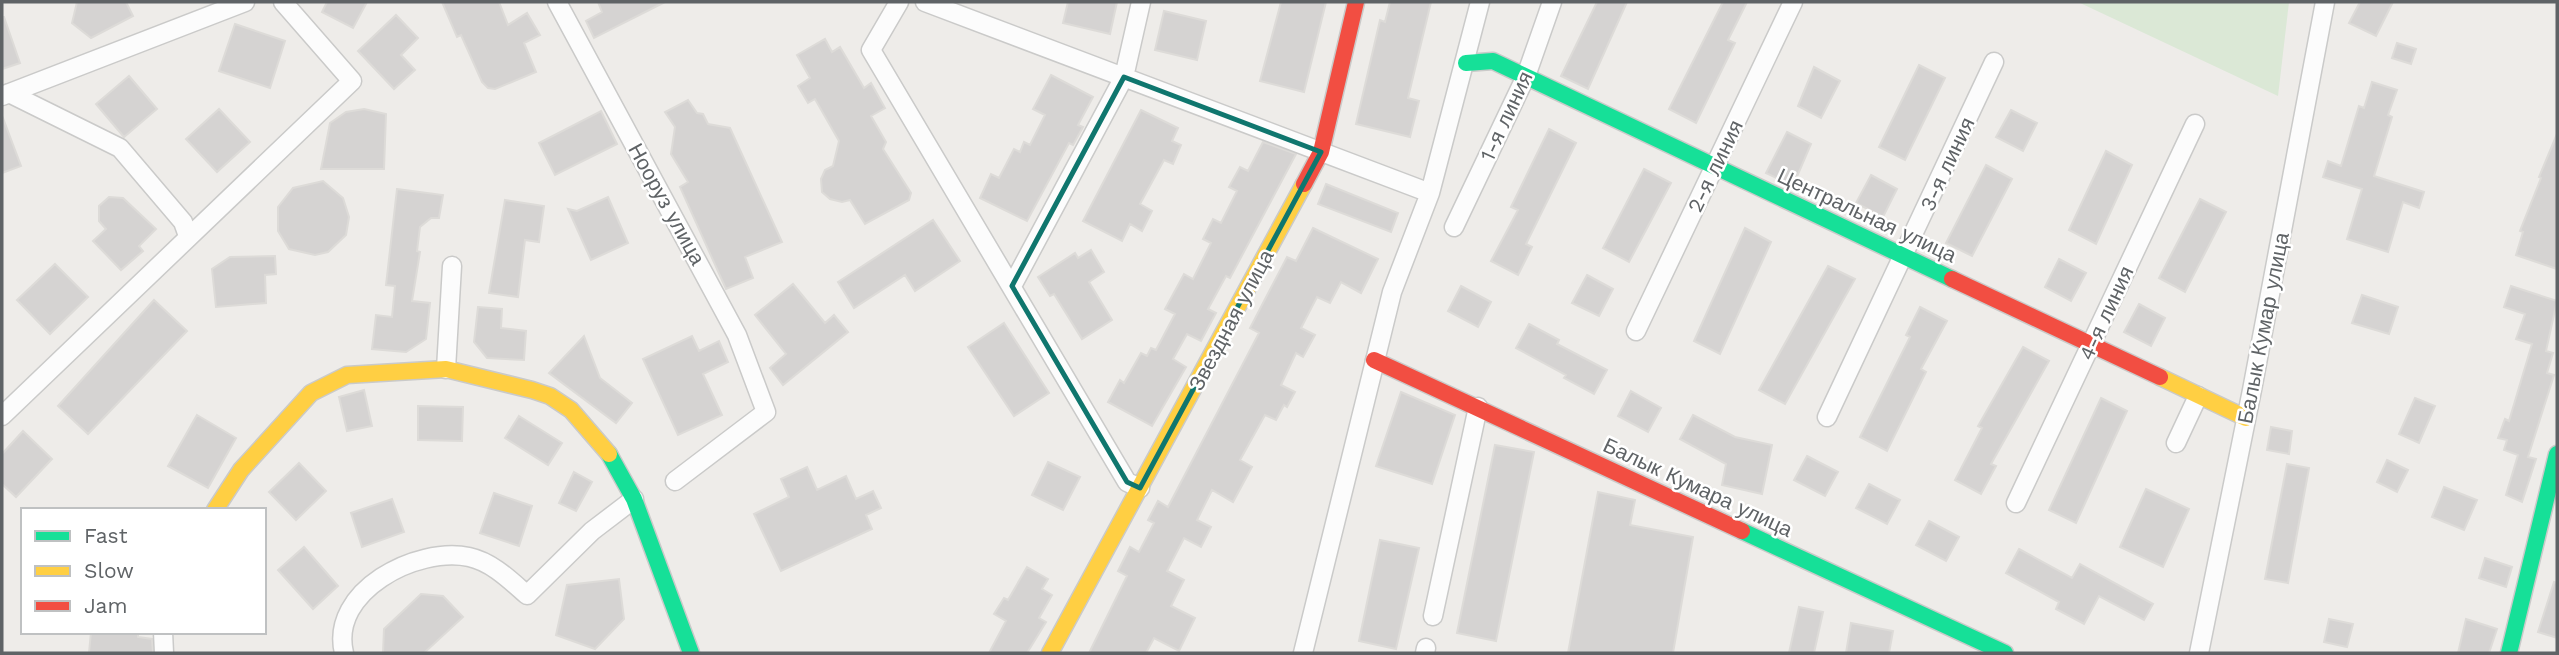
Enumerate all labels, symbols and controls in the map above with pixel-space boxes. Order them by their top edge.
street label: 1-я линия [1474,67,1538,165]
street label: 3-я линия [1915,113,1979,215]
street label: 2-я линия [1682,116,1748,216]
street label: Нооруз улица [623,139,711,269]
street label: Центральная улица [1774,163,1961,268]
street label: Балык Кумар улица [2232,230,2294,426]
street label: Звездная улица [1183,245,1279,395]
street label: 4-я линия [2073,262,2139,364]
street label: Балык Кумара улица [1599,432,1797,542]
legend [21,508,266,634]
text: Fast [84,523,128,548]
text: Slow [84,558,134,583]
text: Jam [84,593,127,618]

